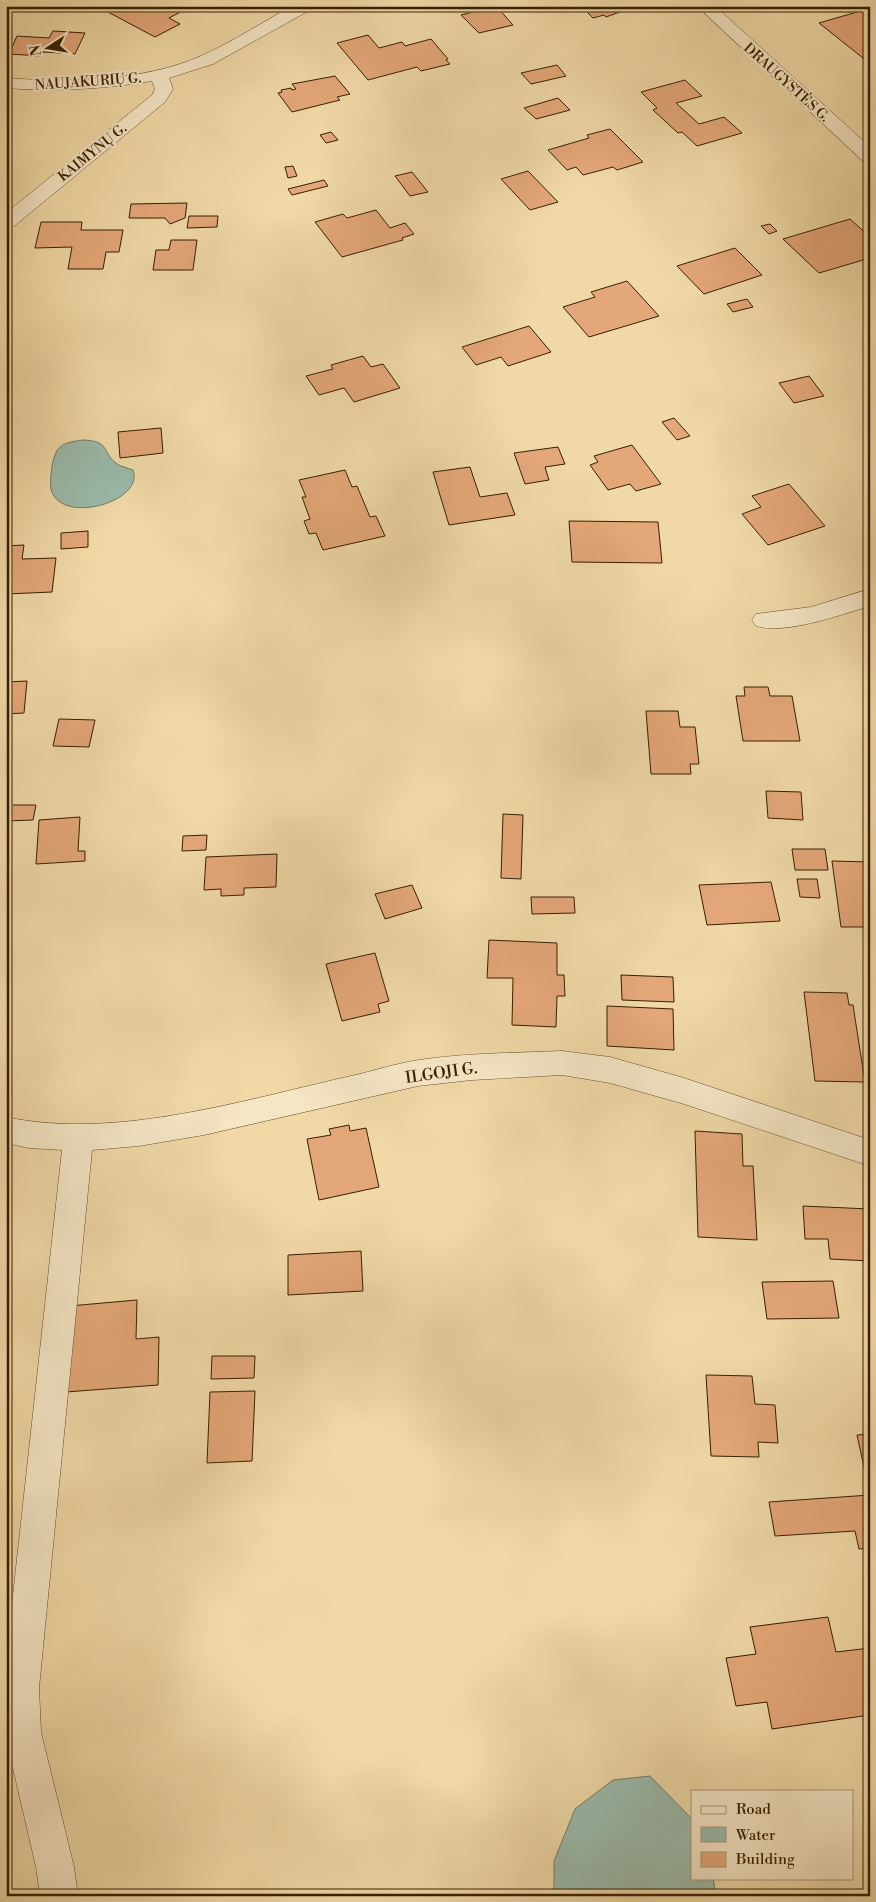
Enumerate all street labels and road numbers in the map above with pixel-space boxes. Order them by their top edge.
street label: DRAUGYSTĖS G. [739,38,835,126]
street label: NAUJAKURIŲ G. [34,69,142,95]
street label: KAIMYNŲ G. [55,120,131,186]
street label: ILGOJI G. [404,1058,478,1088]

